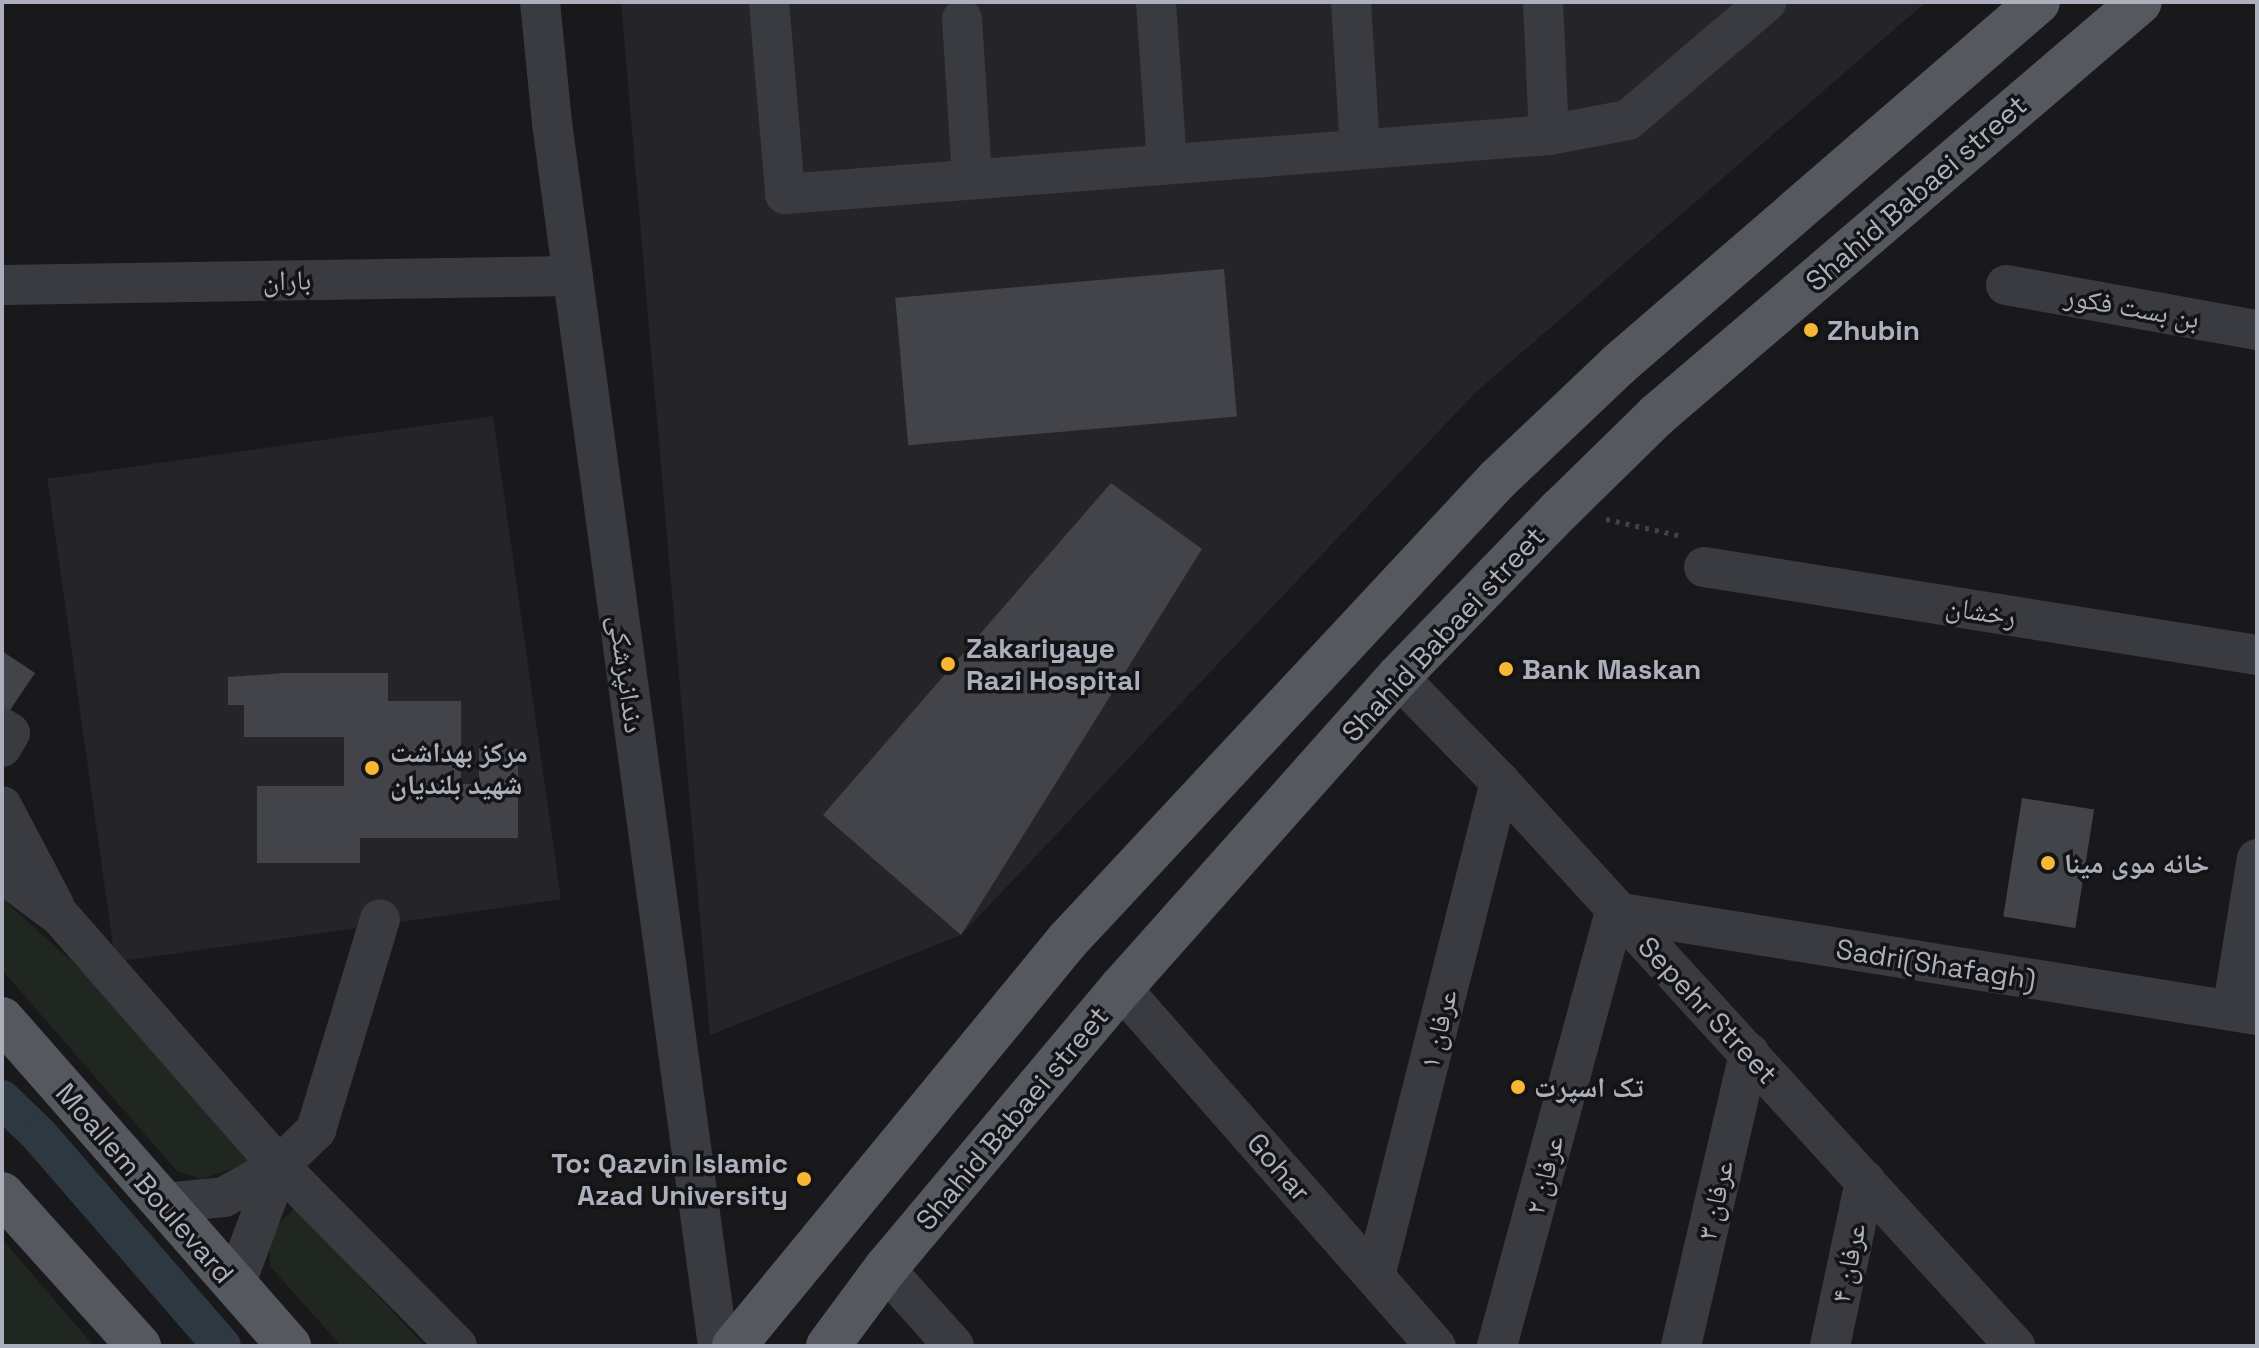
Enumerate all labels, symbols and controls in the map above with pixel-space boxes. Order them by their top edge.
street label: Shahid Babaei street [1799,88,2033,298]
street label: باران [262,263,312,297]
street label: بن بست فكور [2062,279,2202,335]
place label: Zhubin [1827,313,1920,347]
marker: Zhubin [1802,321,1820,339]
street label: Shahid Babaei street [1335,520,1551,748]
street label: رخشان [1943,589,2019,633]
street label: دندانپزشکی [602,613,652,735]
place label: Zakariyaye Razi Hospital [966,631,1141,697]
place label: Bank Maskan [1522,652,1701,686]
marker: Zakariyaye Razi Hospital [937,653,959,675]
marker: Bank Maskan [1497,660,1515,678]
place label: مرکز بهداشت شهید بلندیان [390,735,528,801]
marker: مرکز بهداشت شهید بلندیان [361,757,383,779]
place label: خانه موی مینا [2064,846,2209,880]
marker: خانه موی مینا [2039,854,2057,872]
street label: Sepehr Street [1631,929,1785,1091]
street label: Sadri(Shafagh) [1834,932,2038,996]
street label: عرفان ۱ [1412,986,1464,1072]
street label: Shahid Babaei street [909,999,1115,1237]
place label: تک اسپرت [1534,1070,1643,1104]
street label: Moallem Boulevard [49,1076,241,1290]
marker: تک اسپرت [1509,1078,1527,1096]
street label: Gohar [1240,1126,1318,1208]
street label: عرفان ۲ [1517,1132,1571,1218]
place label: To: Qazvin Islamic Azad University [551,1146,788,1212]
street label: عرفان ۳ [1690,1157,1740,1243]
marker: To: Qazvin Islamic Azad University [795,1170,813,1188]
street label: عرفان ۴ [1823,1220,1873,1306]

